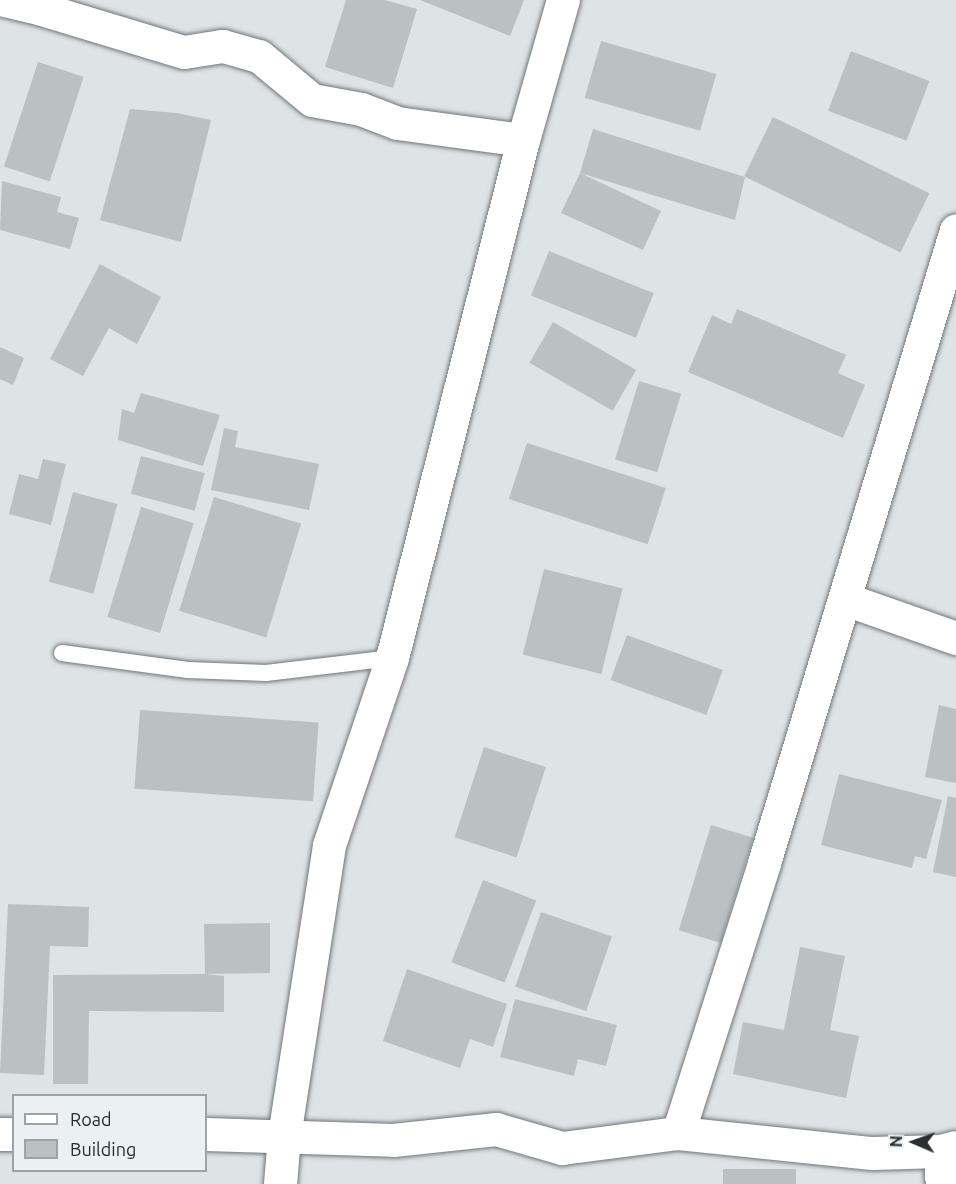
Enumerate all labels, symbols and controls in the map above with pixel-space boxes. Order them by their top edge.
legend [12,1094,207,1172]
text: Road [70,1109,112,1129]
north arrow [884,1112,944,1172]
text: N [887,1135,905,1148]
text: Building [70,1139,136,1159]

